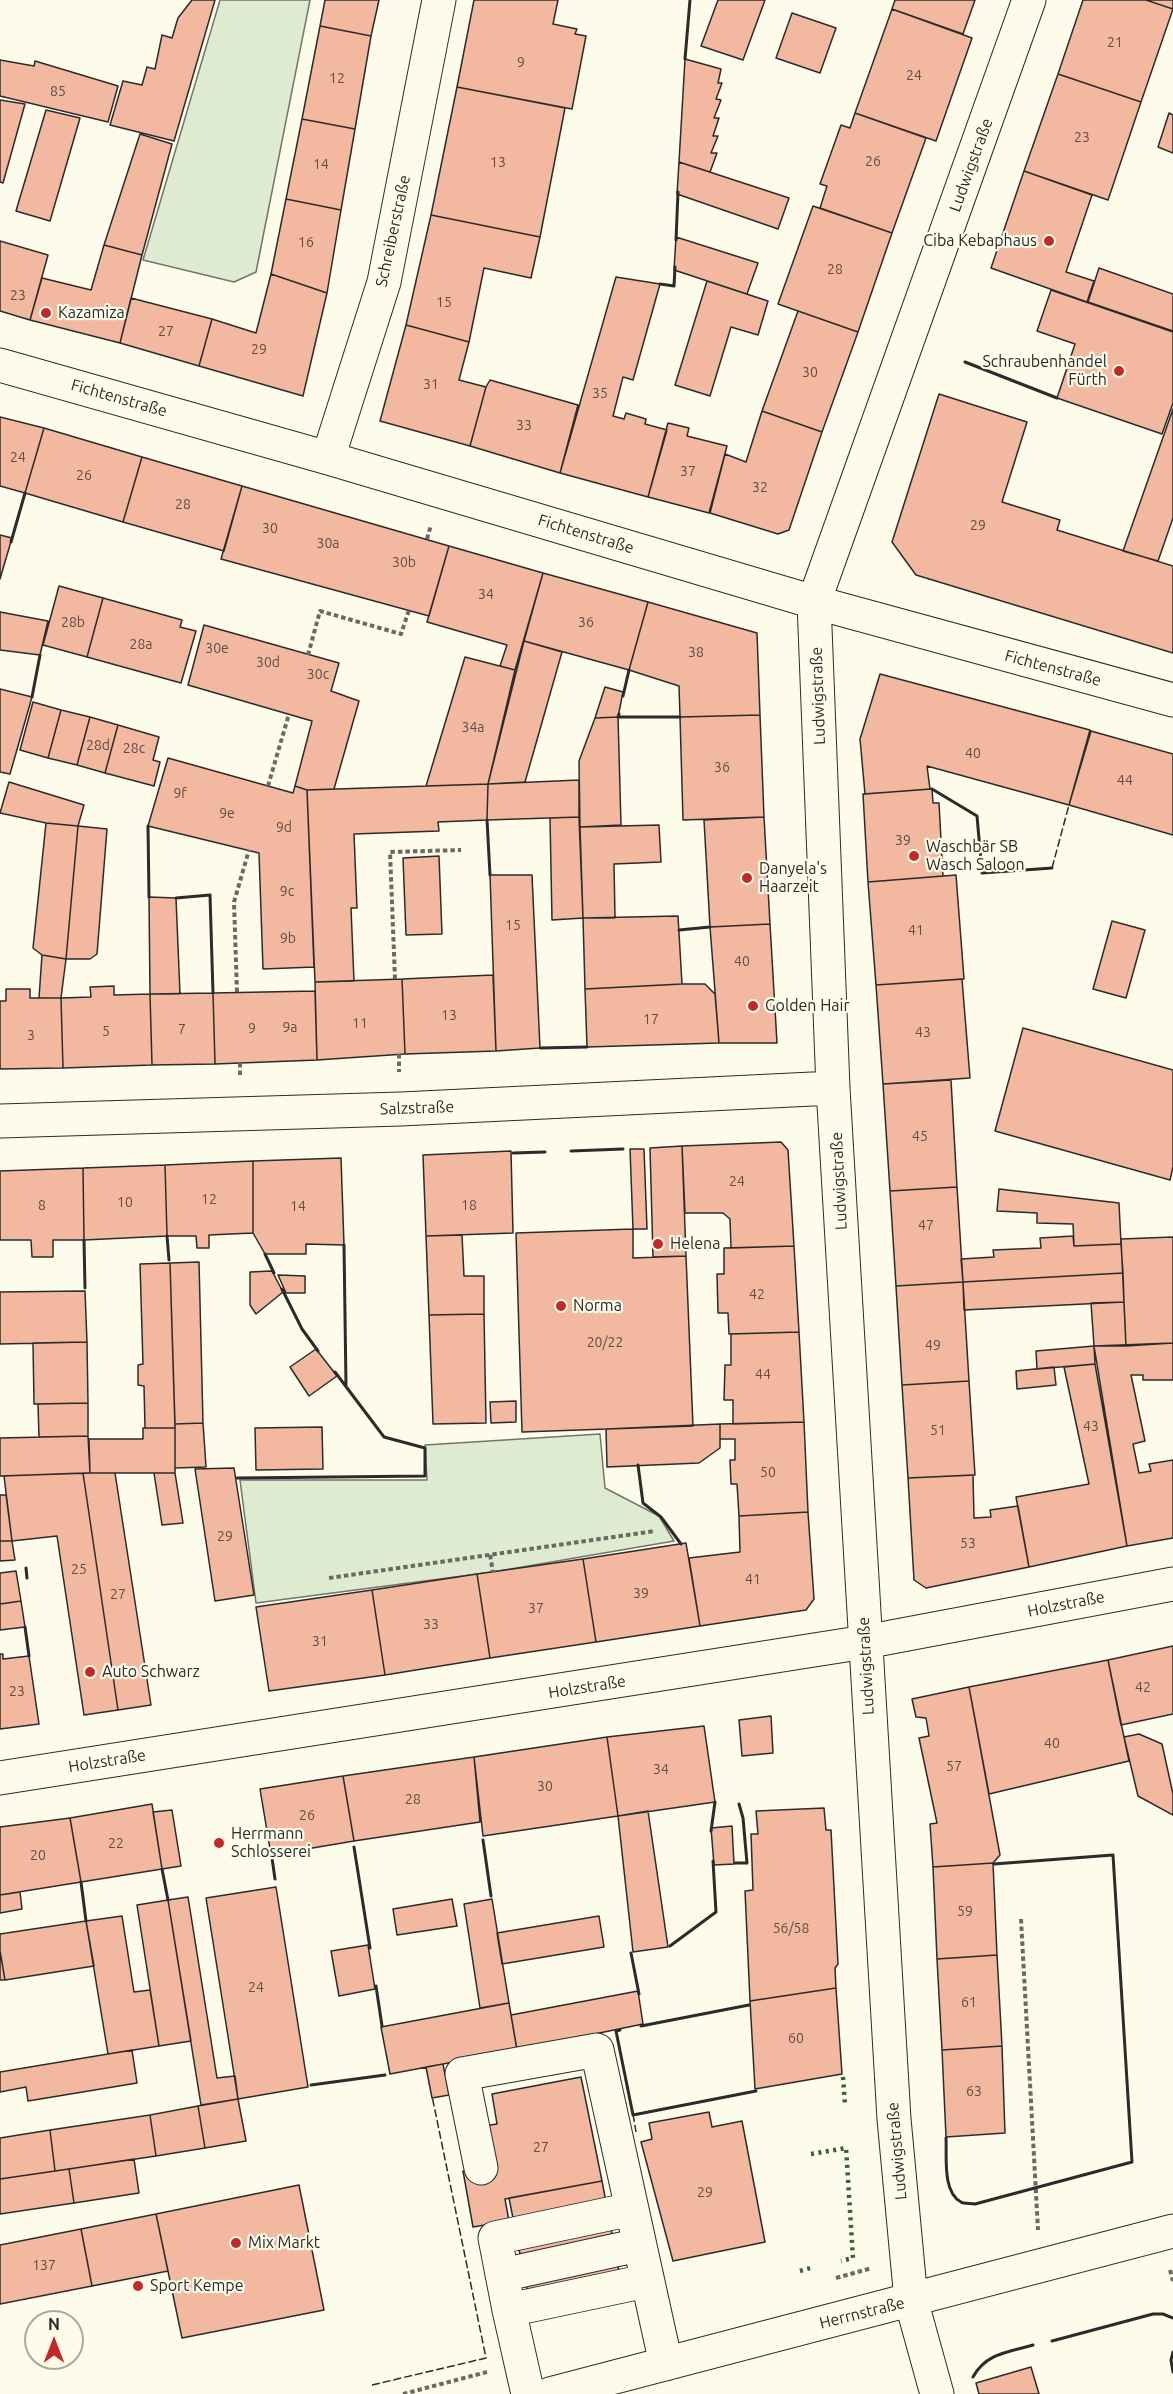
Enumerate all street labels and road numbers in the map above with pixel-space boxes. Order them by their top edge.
street label: Ludwigstraße [945,116,997,214]
street label: Schreiberstraße [372,173,414,289]
street label: Fichtenstraße [69,375,169,421]
street label: Fichtenstraße [536,510,636,558]
street label: Fichtenstraße [1003,646,1103,690]
street label: Ludwigstraße [807,647,829,745]
street label: Salzstraße [380,1097,454,1119]
street label: Ludwigstraße [827,1132,851,1230]
street label: Holzstraße [1026,1587,1106,1621]
street label: Ludwigstraße [854,1617,878,1715]
street label: Holzstraße [547,1671,627,1703]
street label: Holzstraße [67,1745,147,1777]
street label: Ludwigstraße [883,2101,911,2201]
street label: Herrnstraße [817,2293,907,2333]

